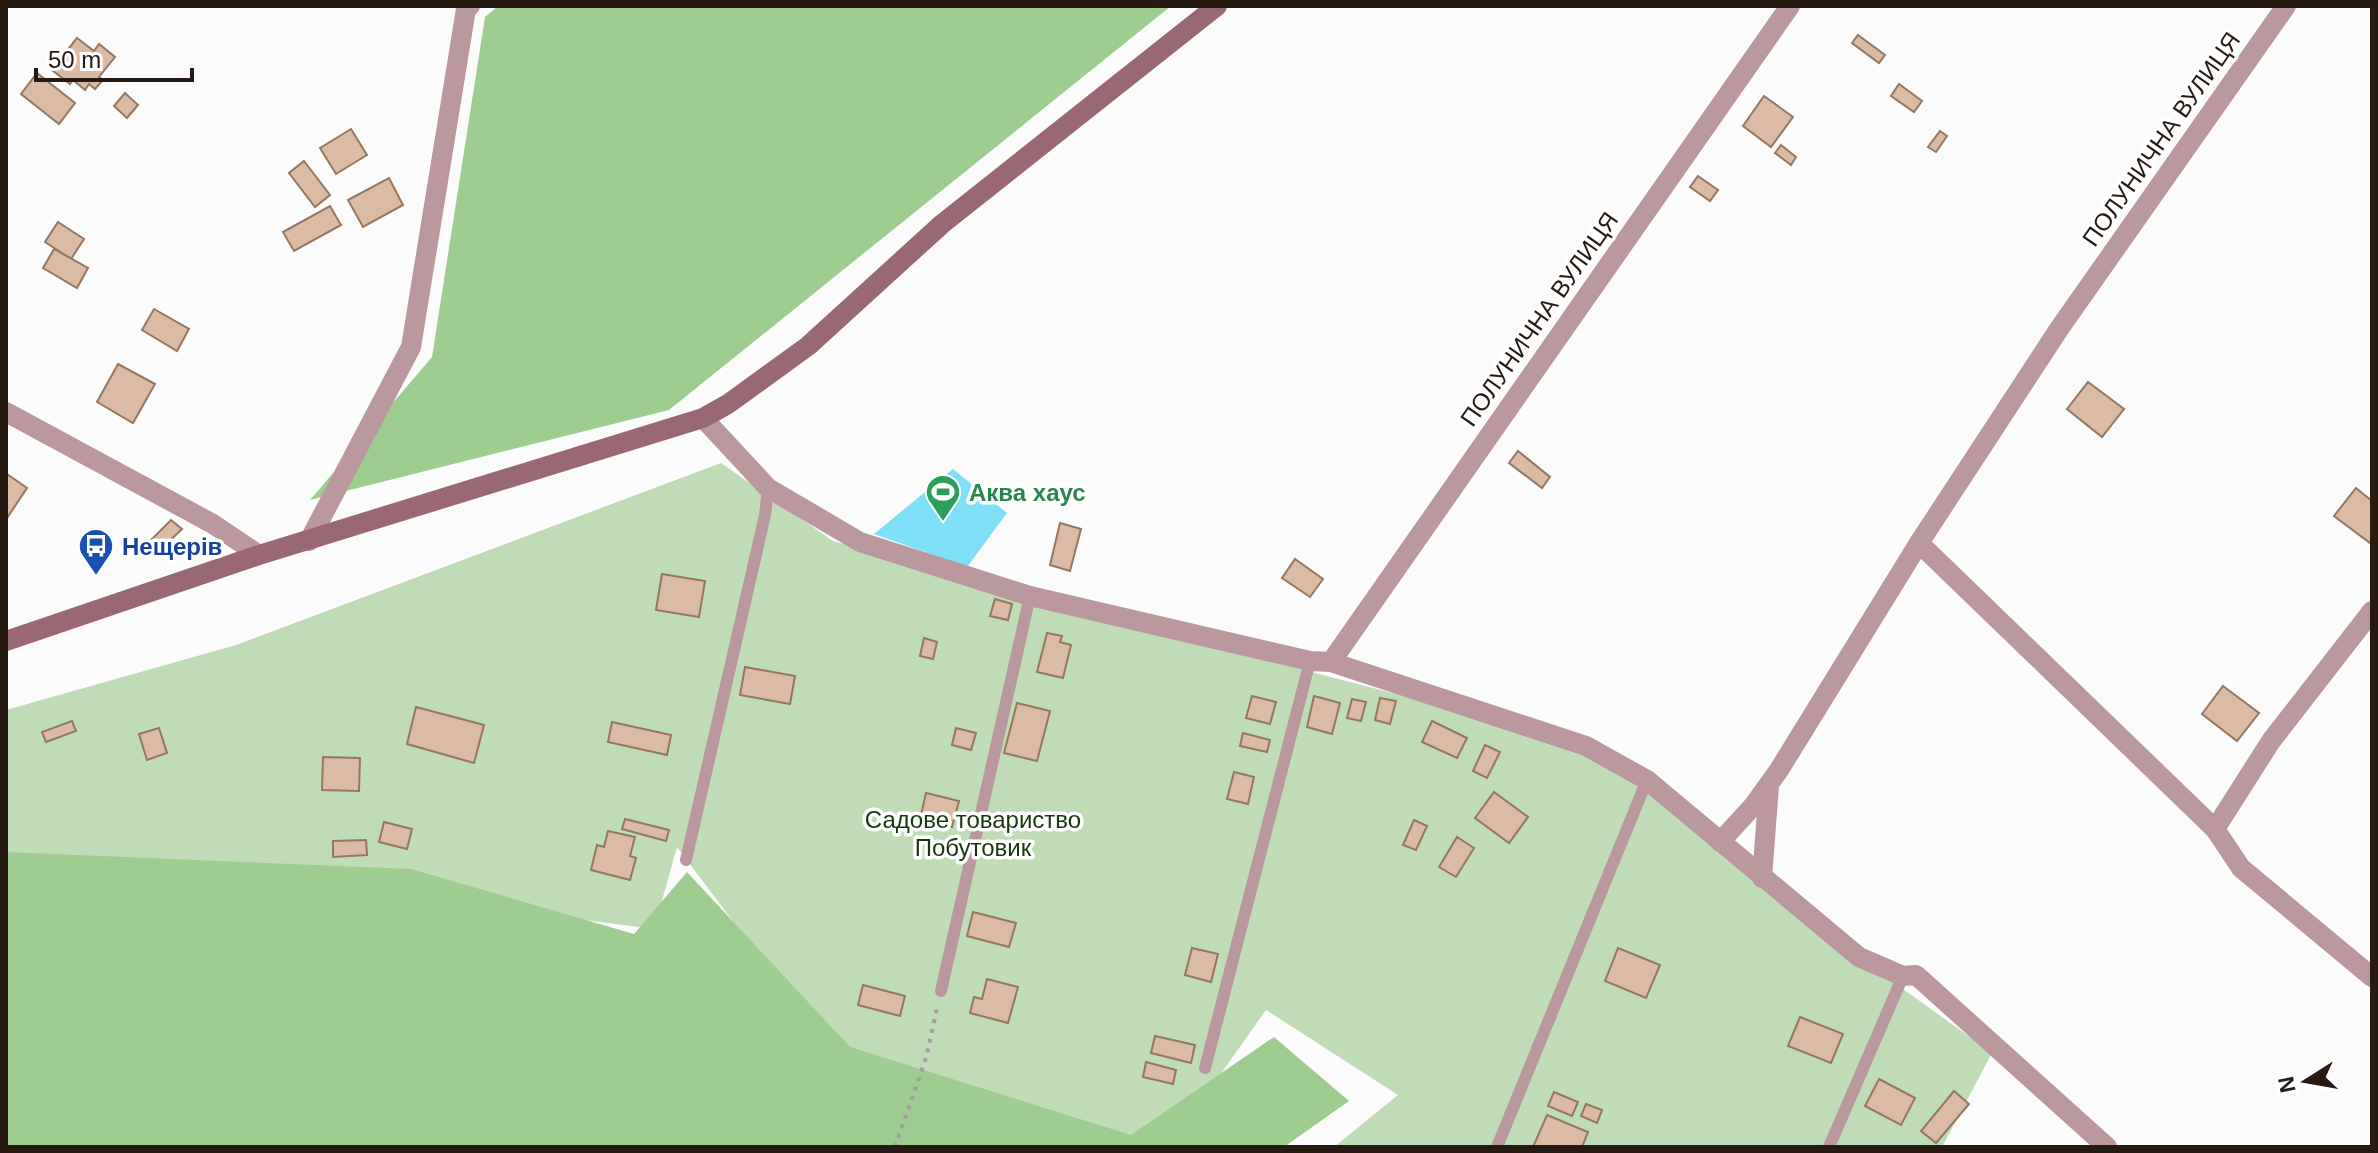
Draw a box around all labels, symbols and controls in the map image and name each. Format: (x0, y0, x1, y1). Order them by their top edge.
street label: ПОЛУНИЧНА ВУЛИЦЯ (2077, 27, 2245, 251)
scale bar (36, 32, 192, 82)
text: 50 m (48, 46, 101, 73)
street label: ПОЛУНИЧНА ВУЛИЦЯ (1455, 207, 1623, 431)
sports icon: Аква хаус (924, 473, 962, 523)
place label: Аква хаус (969, 479, 1086, 506)
bus stop icon: Нещерів (77, 527, 115, 577)
place label: Нещерів (122, 533, 222, 560)
park label: Садове товариство Побутовик (865, 806, 1081, 861)
north arrow (2266, 1041, 2346, 1121)
text: N (2273, 1075, 2301, 1095)

